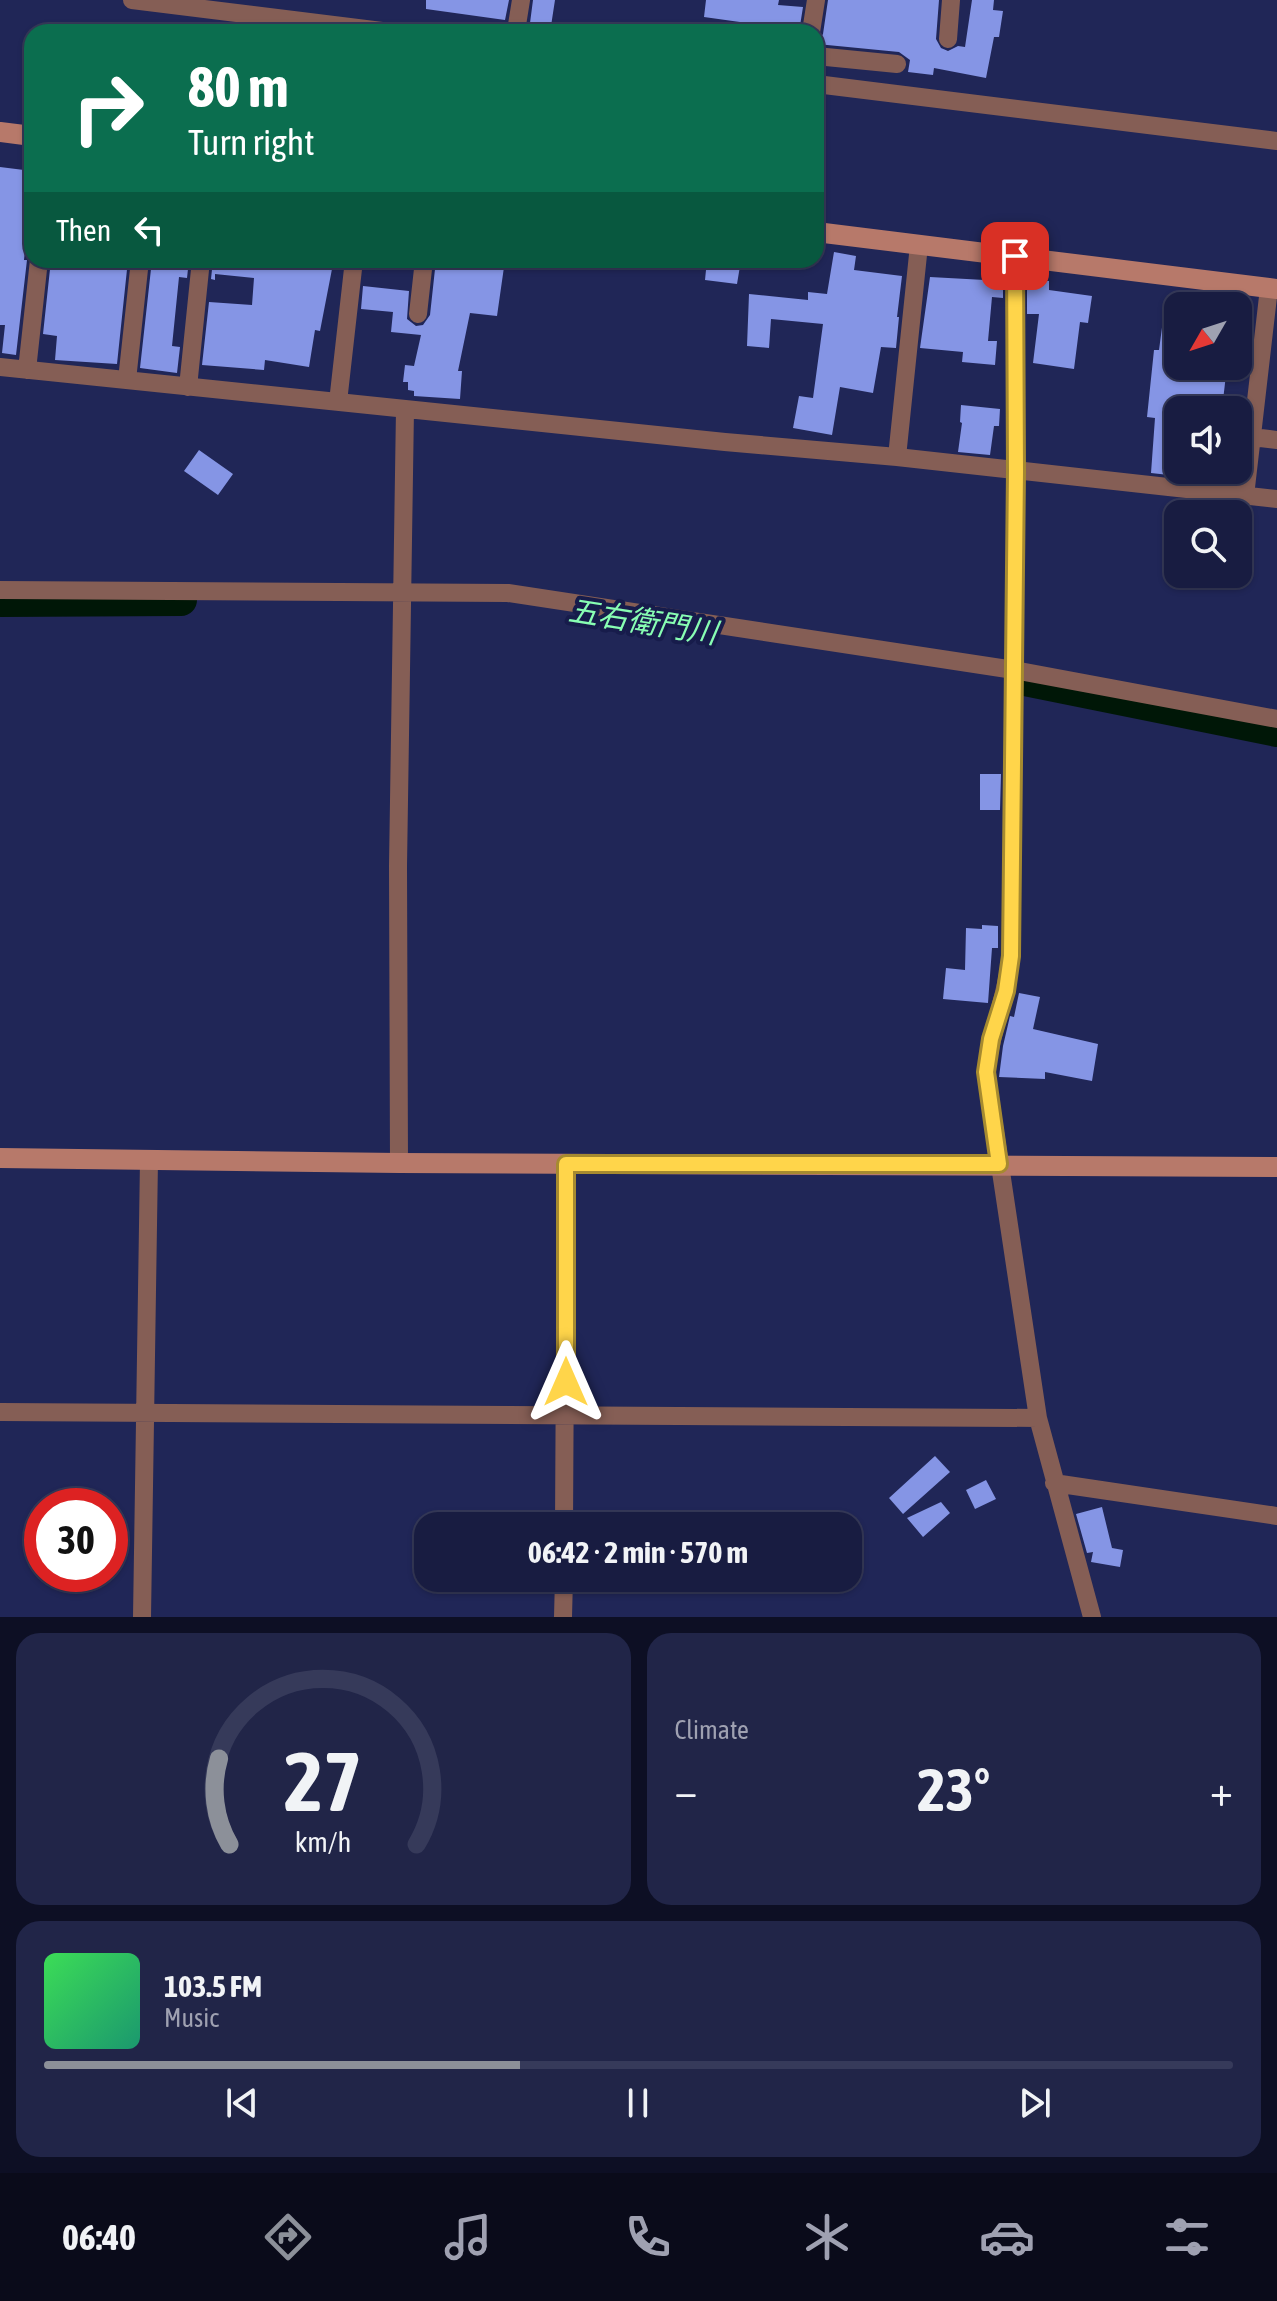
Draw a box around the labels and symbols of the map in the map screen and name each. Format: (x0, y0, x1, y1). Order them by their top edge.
pin (981, 222, 1049, 290)
north arrow (1164, 292, 1252, 380)
water label: 五右衛門川 (566, 592, 723, 650)
position arrow (524, 1340, 608, 1424)
speed limit sign: 30 (24, 1488, 128, 1592)

